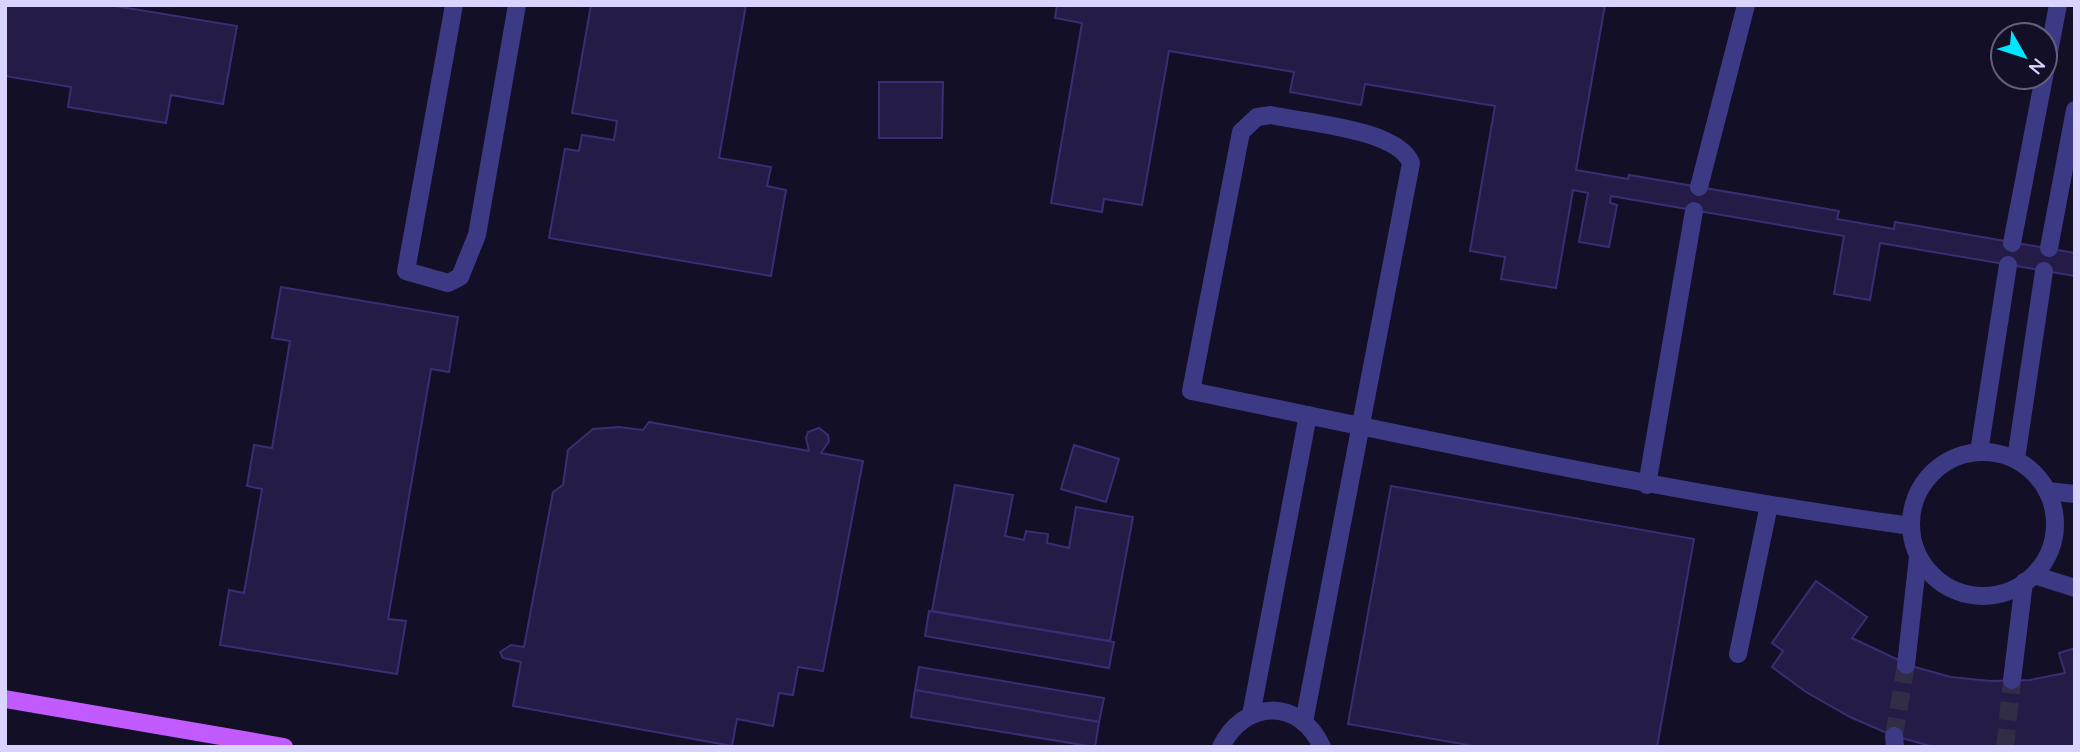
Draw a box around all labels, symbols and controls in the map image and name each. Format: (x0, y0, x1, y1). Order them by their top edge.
north arrow (1989, 21, 2059, 91)
text: N (2023, 54, 2051, 80)

